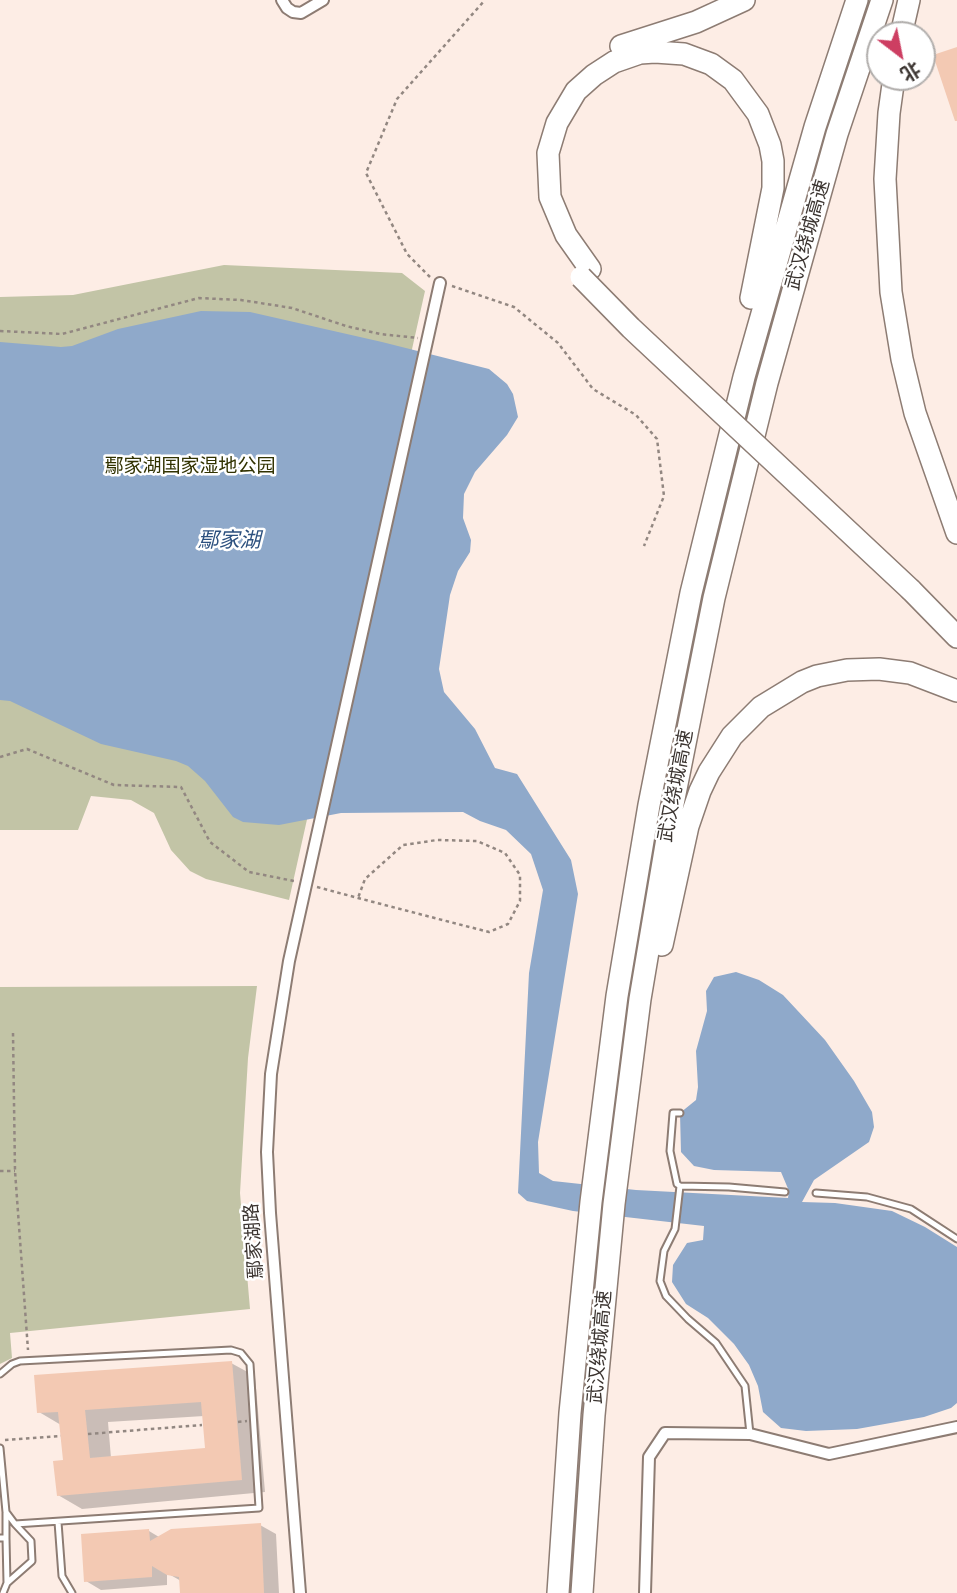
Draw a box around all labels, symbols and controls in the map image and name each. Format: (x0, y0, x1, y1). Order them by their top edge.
north arrow (866, 21, 936, 91)
text: 北 (897, 57, 925, 87)
street label: 武汉绕城高速 (781, 177, 835, 293)
park label: 鄢家湖国家湿地公园 (105, 455, 275, 477)
water label: 鄢家湖 (198, 528, 260, 554)
street label: 武汉绕城高速 (654, 728, 698, 844)
street label: 鄢家湖路 (240, 1202, 268, 1280)
street label: 武汉绕城高速 (584, 1289, 616, 1405)

